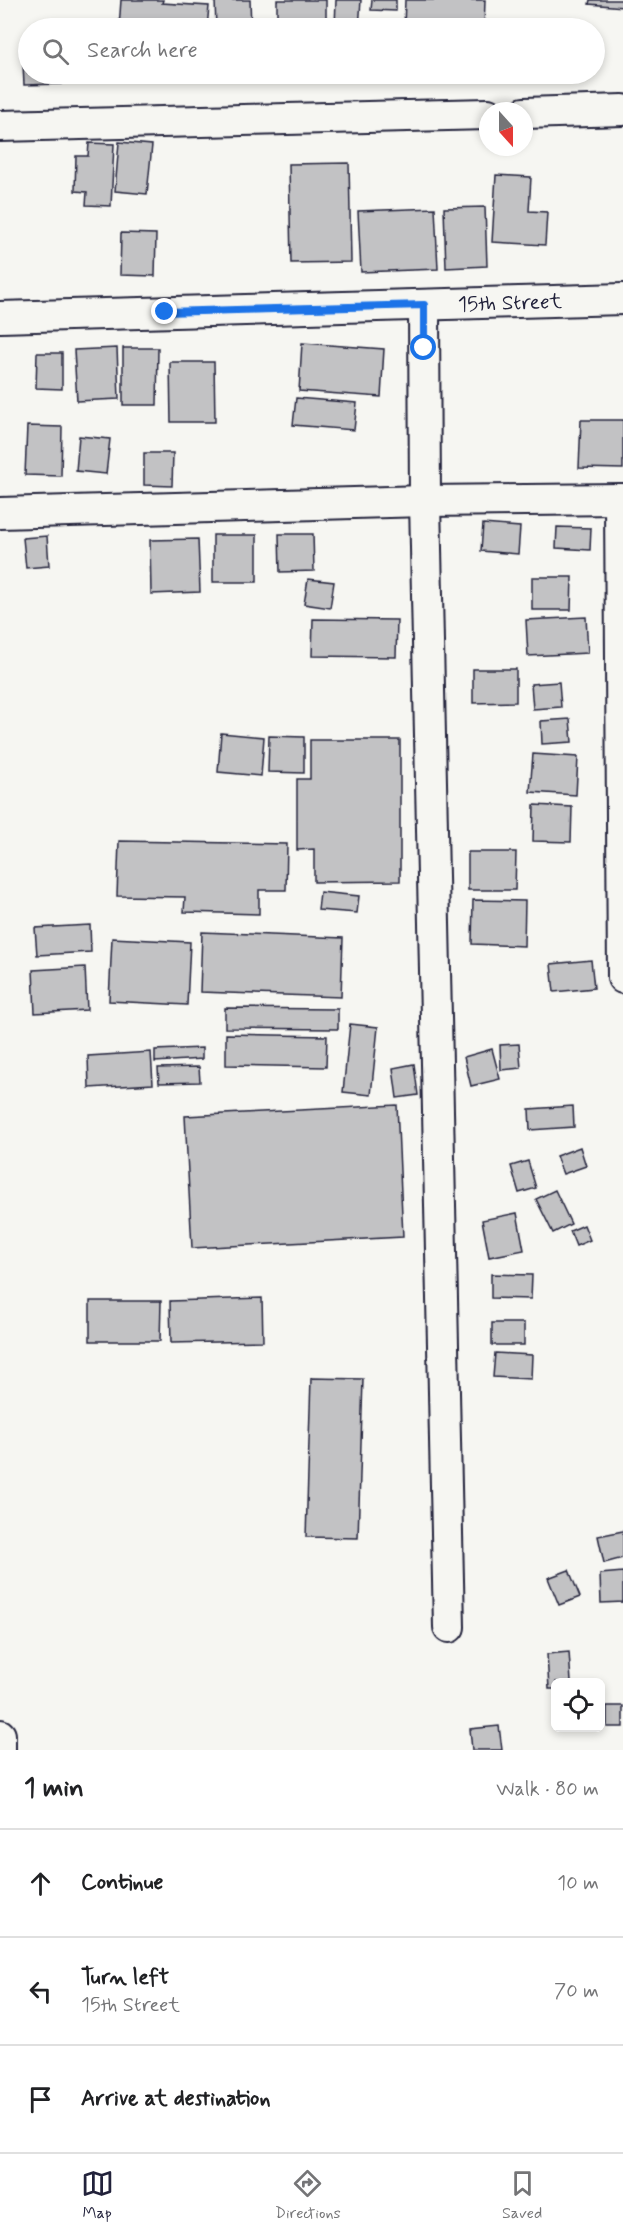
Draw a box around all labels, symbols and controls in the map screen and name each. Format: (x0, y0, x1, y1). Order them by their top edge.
search box (18, 18, 605, 84)
icon: search (39, 35, 72, 68)
text: Search here (87, 37, 198, 65)
north arrow (479, 102, 533, 156)
street label: 15th Street (457, 288, 563, 319)
route end (151, 298, 177, 324)
route start (410, 334, 436, 360)
map controls (551, 1678, 605, 1732)
button: locate (551, 1678, 605, 1732)
text: 1 min (24, 1772, 84, 1806)
text: Walk · 80 m (496, 1776, 599, 1803)
icon: ahead (24, 1867, 57, 1900)
text: Continue (81, 1869, 163, 1897)
text: 10 m (557, 1870, 599, 1897)
text: Turn left (81, 1964, 169, 1992)
icon: left (24, 1975, 57, 2008)
text: 70 m (554, 1978, 599, 2005)
text: 15th Street (81, 1992, 180, 2019)
icon: arrive (24, 2083, 57, 2116)
text: Arrive at destination (81, 2085, 271, 2113)
tab: Map (81, 2167, 114, 2224)
tab: Directions (275, 2167, 341, 2224)
tab: Saved (502, 2167, 542, 2224)

